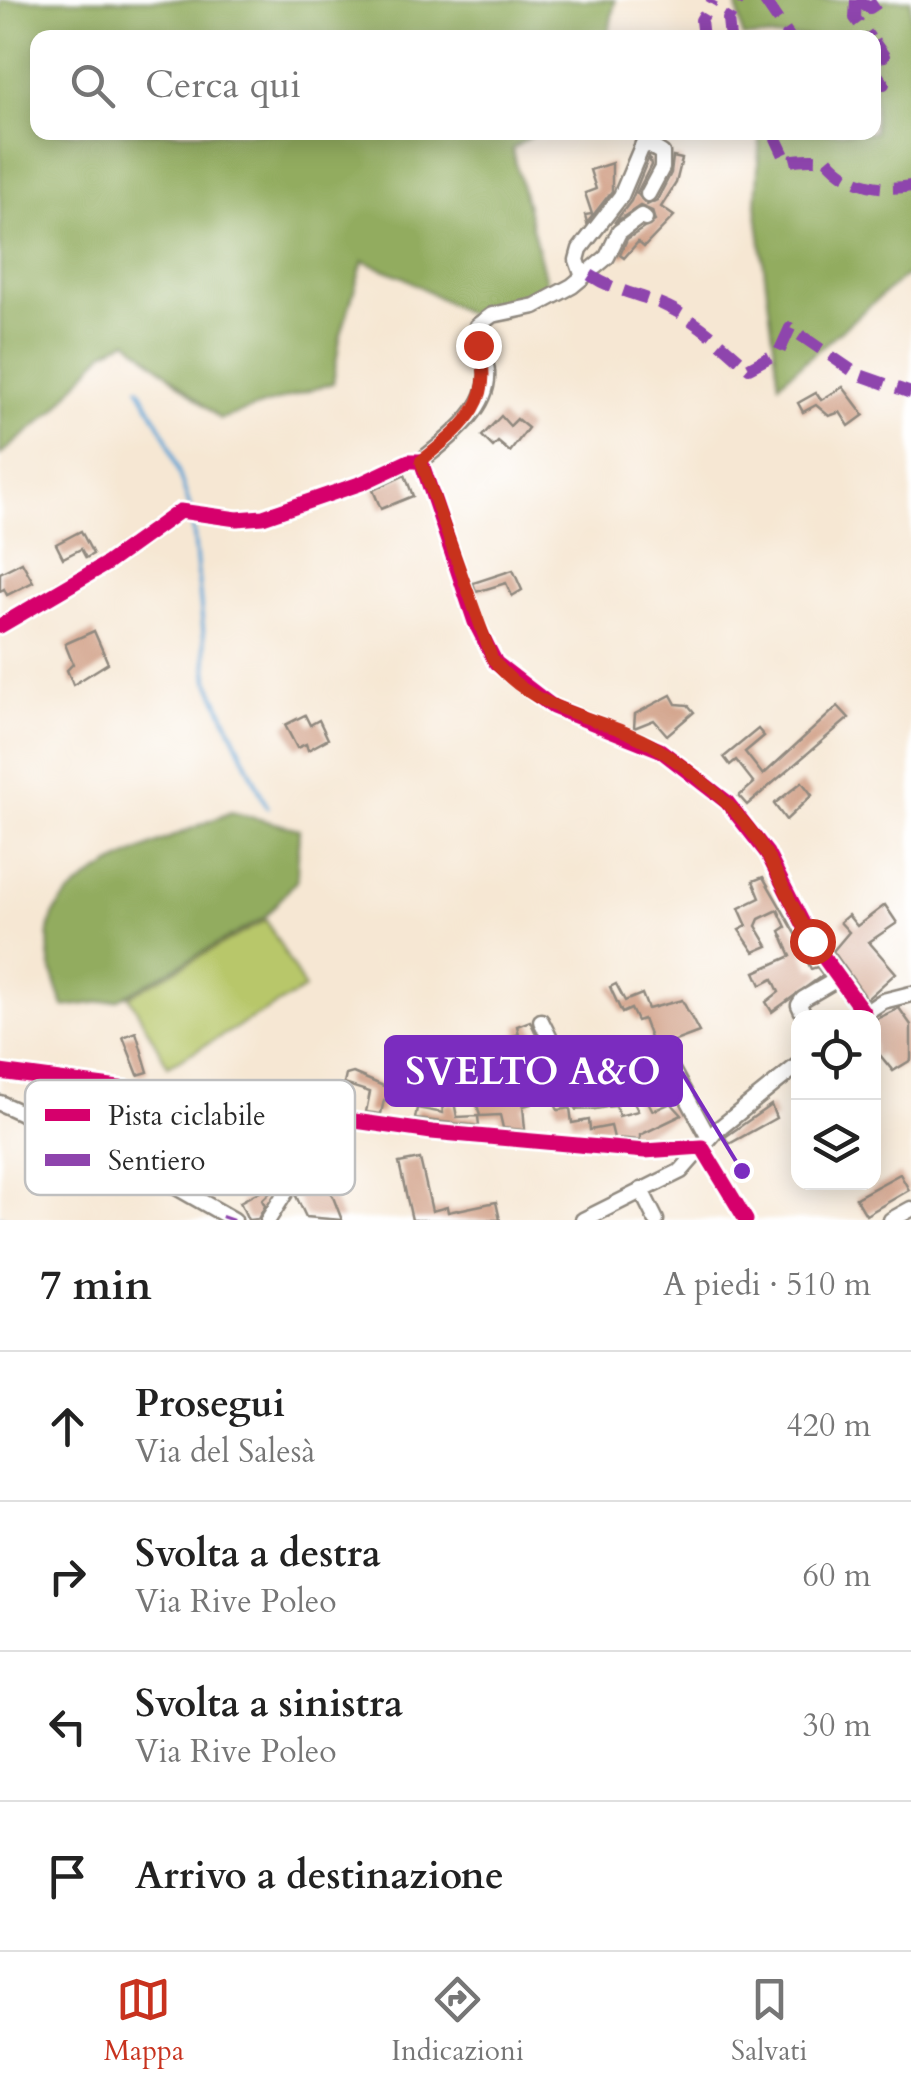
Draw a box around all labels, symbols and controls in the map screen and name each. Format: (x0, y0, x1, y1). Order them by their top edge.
search box (30, 30, 881, 140)
icon: search (65, 58, 120, 113)
text: Cerca qui (145, 59, 301, 111)
route end (456, 323, 502, 369)
route start (790, 919, 836, 965)
map controls (791, 1010, 881, 1190)
button: locate (791, 1010, 881, 1100)
callout: SVELTO A&O (386, 1037, 681, 1105)
text: SVELTO A&O (405, 1046, 661, 1098)
legend (25, 1080, 355, 1195)
text: Pista ciclabile (108, 1097, 266, 1135)
button: layers (791, 1100, 881, 1190)
text: Sentiero (108, 1142, 205, 1180)
text: 7 min (40, 1257, 152, 1314)
text: A piedi · 510 m (663, 1263, 871, 1307)
text: Prosegui (135, 1378, 285, 1430)
icon: ahead (40, 1399, 95, 1454)
text: 420 m (786, 1404, 871, 1448)
text: Via del Salesà (135, 1430, 315, 1474)
text: Svolta a destra (135, 1528, 381, 1580)
icon: right (40, 1549, 95, 1604)
text: 60 m (803, 1554, 871, 1598)
text: Via Rive Poleo (135, 1580, 337, 1624)
text: Svolta a sinistra (135, 1678, 403, 1730)
icon: left (40, 1699, 95, 1754)
text: 30 m (803, 1704, 871, 1748)
text: Via Rive Poleo (135, 1730, 337, 1774)
icon: arrive (40, 1849, 95, 1904)
text: Arrivo a destinazione (135, 1850, 504, 1902)
tab: Mappa (104, 1972, 184, 2070)
tab: Indicazioni (391, 1972, 524, 2070)
tab: Salvati (731, 1972, 807, 2070)

